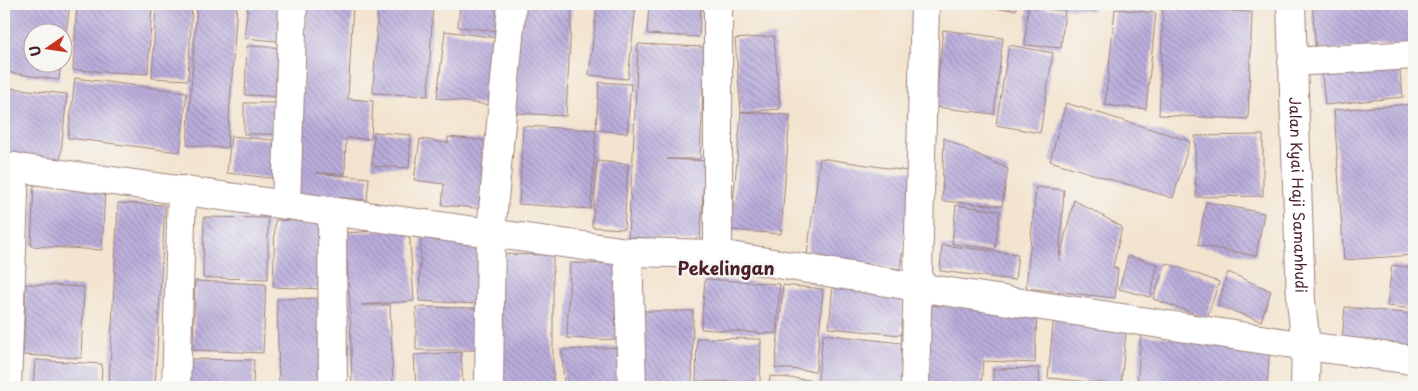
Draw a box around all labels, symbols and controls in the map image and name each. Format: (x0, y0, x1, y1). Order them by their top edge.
north arrow (22, 22, 72, 72)
text: U (23, 43, 46, 59)
street label: Jalan Kyai Haji Samanhudi (1284, 96, 1314, 293)
district label: Pekelingan (677, 254, 775, 281)

